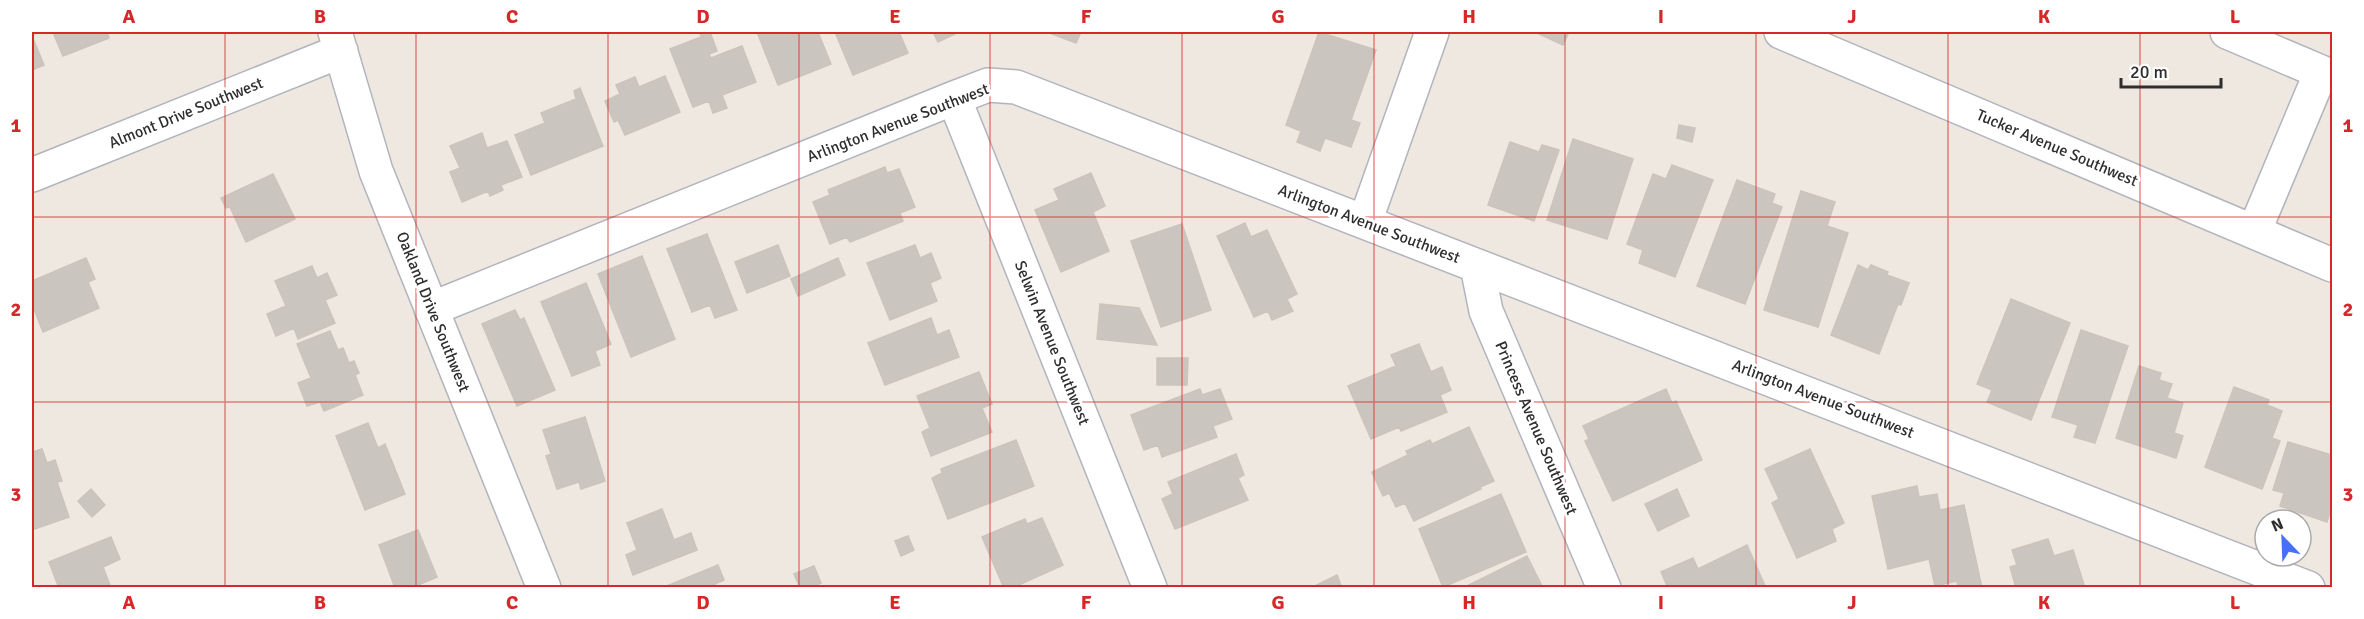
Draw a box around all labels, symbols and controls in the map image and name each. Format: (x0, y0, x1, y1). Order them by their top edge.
text: A (123, 4, 136, 29)
text: B (314, 4, 326, 29)
text: C (506, 4, 518, 29)
text: D (696, 4, 710, 29)
text: E (889, 4, 901, 29)
text: F (1081, 4, 1092, 29)
text: G (1271, 4, 1285, 29)
text: H (1462, 4, 1476, 29)
text: I (1658, 4, 1664, 29)
text: J (1847, 4, 1857, 29)
text: K (2038, 4, 2051, 29)
text: L (2230, 4, 2241, 29)
scale bar (2121, 51, 2222, 89)
text: 20 m (2130, 61, 2168, 83)
street label: Almont Drive Southwest (106, 73, 266, 153)
street label: Arlington Avenue Southwest (804, 79, 992, 167)
street label: Tucker Avenue Southwest (1973, 105, 2141, 191)
text: 1 (11, 113, 22, 138)
text: 1 (2343, 113, 2354, 138)
street label: Arlington Avenue Southwest (1275, 180, 1463, 268)
street label: Oakland Drive Southwest (392, 229, 474, 395)
street label: Selwin Avenue Southwest (1010, 258, 1094, 428)
text: 2 (11, 297, 21, 322)
text: 2 (2343, 297, 2353, 322)
street label: Princess Avenue Southwest (1490, 338, 1582, 518)
street label: Arlington Avenue Southwest (1729, 355, 1917, 443)
text: 3 (11, 482, 21, 507)
text: 3 (2343, 482, 2353, 507)
north arrow (2253, 508, 2313, 568)
text: N (2268, 514, 2287, 536)
text: A (123, 590, 136, 615)
text: B (314, 590, 326, 615)
text: C (506, 590, 518, 615)
text: D (696, 590, 710, 615)
text: E (889, 590, 901, 615)
text: F (1081, 590, 1092, 615)
text: G (1271, 590, 1285, 615)
text: H (1462, 590, 1476, 615)
text: I (1658, 590, 1664, 615)
text: J (1847, 590, 1857, 615)
text: K (2038, 590, 2051, 615)
text: L (2230, 590, 2241, 615)

